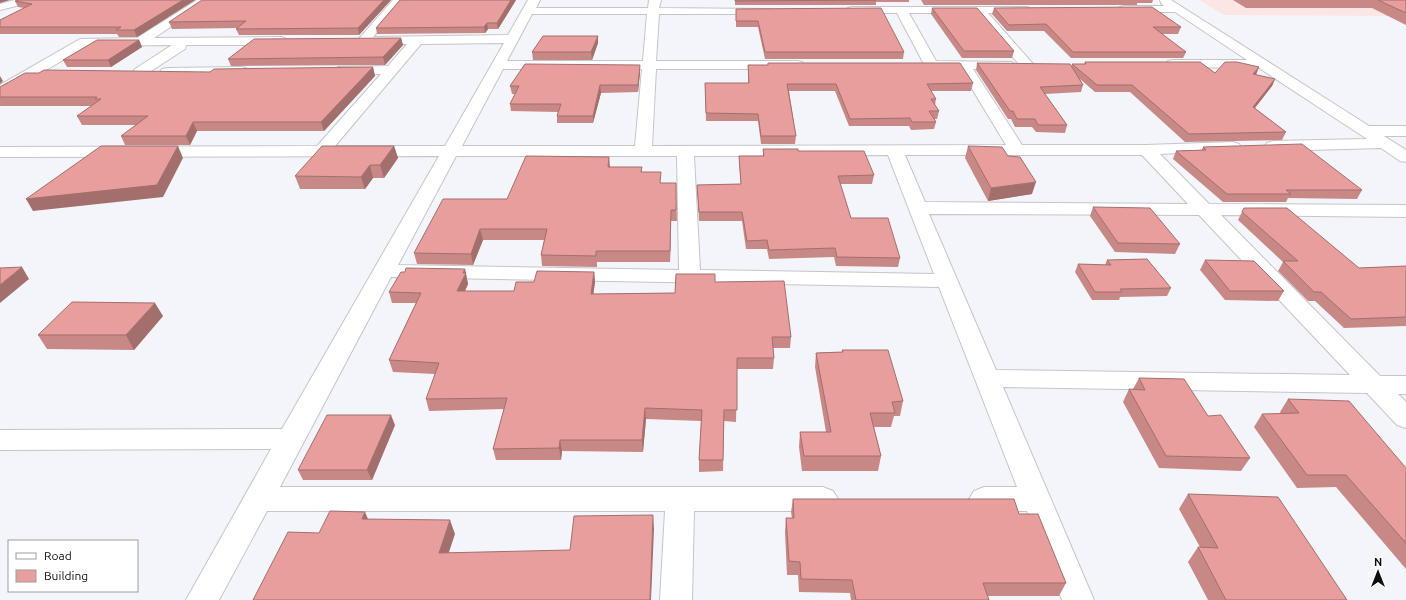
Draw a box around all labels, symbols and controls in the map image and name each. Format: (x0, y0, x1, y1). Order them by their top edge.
legend (8, 540, 138, 592)
text: Road (44, 549, 72, 562)
north arrow (1358, 552, 1398, 592)
text: N (1374, 556, 1382, 568)
text: Building (44, 569, 88, 582)

